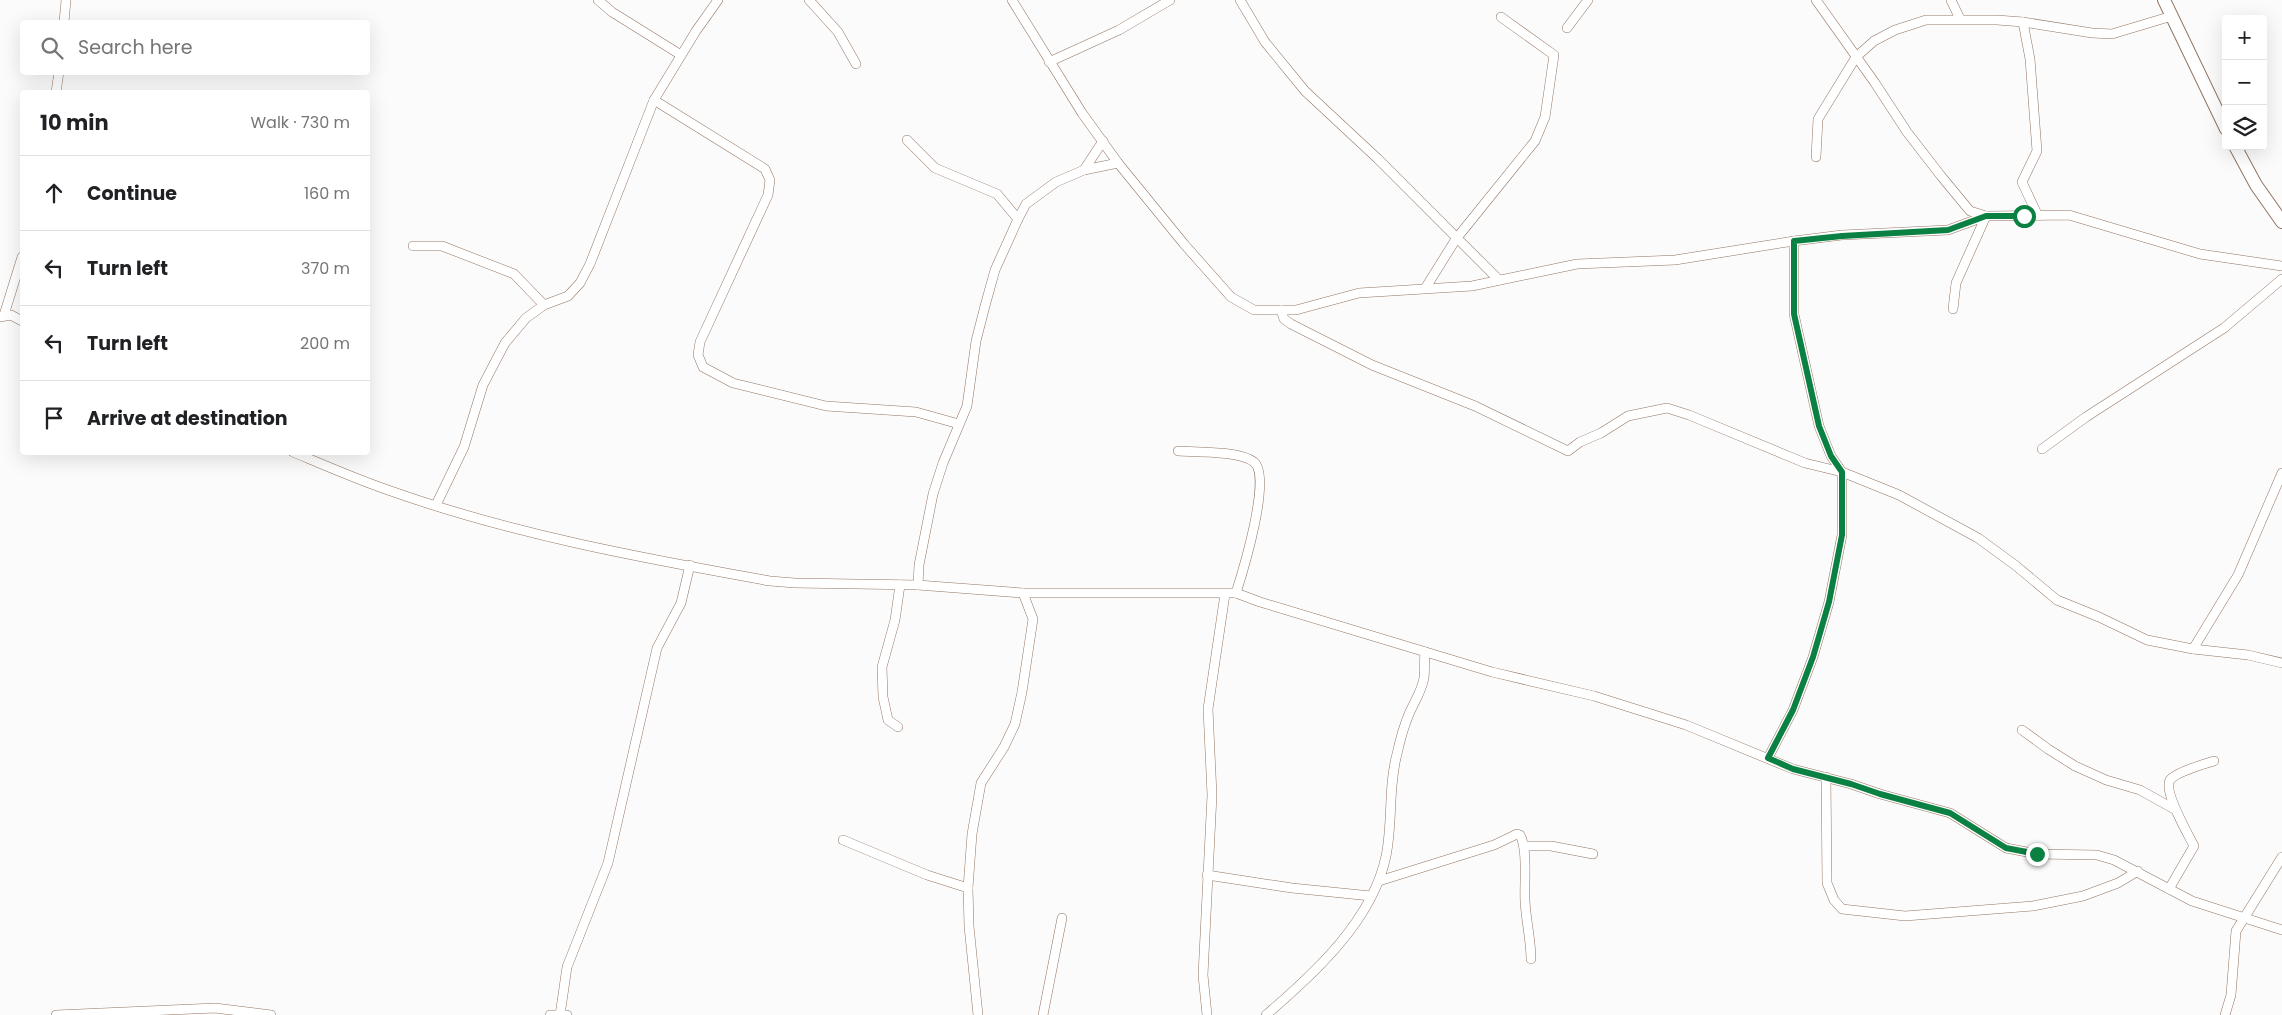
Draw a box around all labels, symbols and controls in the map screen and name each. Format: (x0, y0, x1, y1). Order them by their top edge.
map controls (2222, 15, 2267, 150)
button: + (2222, 15, 2267, 60)
search box (20, 20, 370, 75)
icon: search (38, 34, 66, 62)
text: Search here (78, 34, 192, 61)
button: − (2222, 60, 2267, 105)
button: layers (2222, 105, 2267, 150)
text: 10 min (40, 108, 109, 137)
text: Walk · 730 m (250, 111, 350, 134)
icon: ahead (40, 179, 68, 207)
text: Continue (87, 180, 177, 207)
text: 160 m (304, 182, 350, 205)
route start (2013, 205, 2036, 228)
icon: left (40, 254, 68, 282)
text: Turn left (87, 255, 168, 282)
text: 370 m (301, 257, 350, 280)
icon: left (40, 329, 68, 357)
text: Turn left (87, 330, 168, 357)
text: 200 m (300, 332, 350, 355)
icon: arrive (40, 404, 68, 432)
text: Arrive at destination (87, 405, 288, 432)
route end (2026, 843, 2049, 866)

